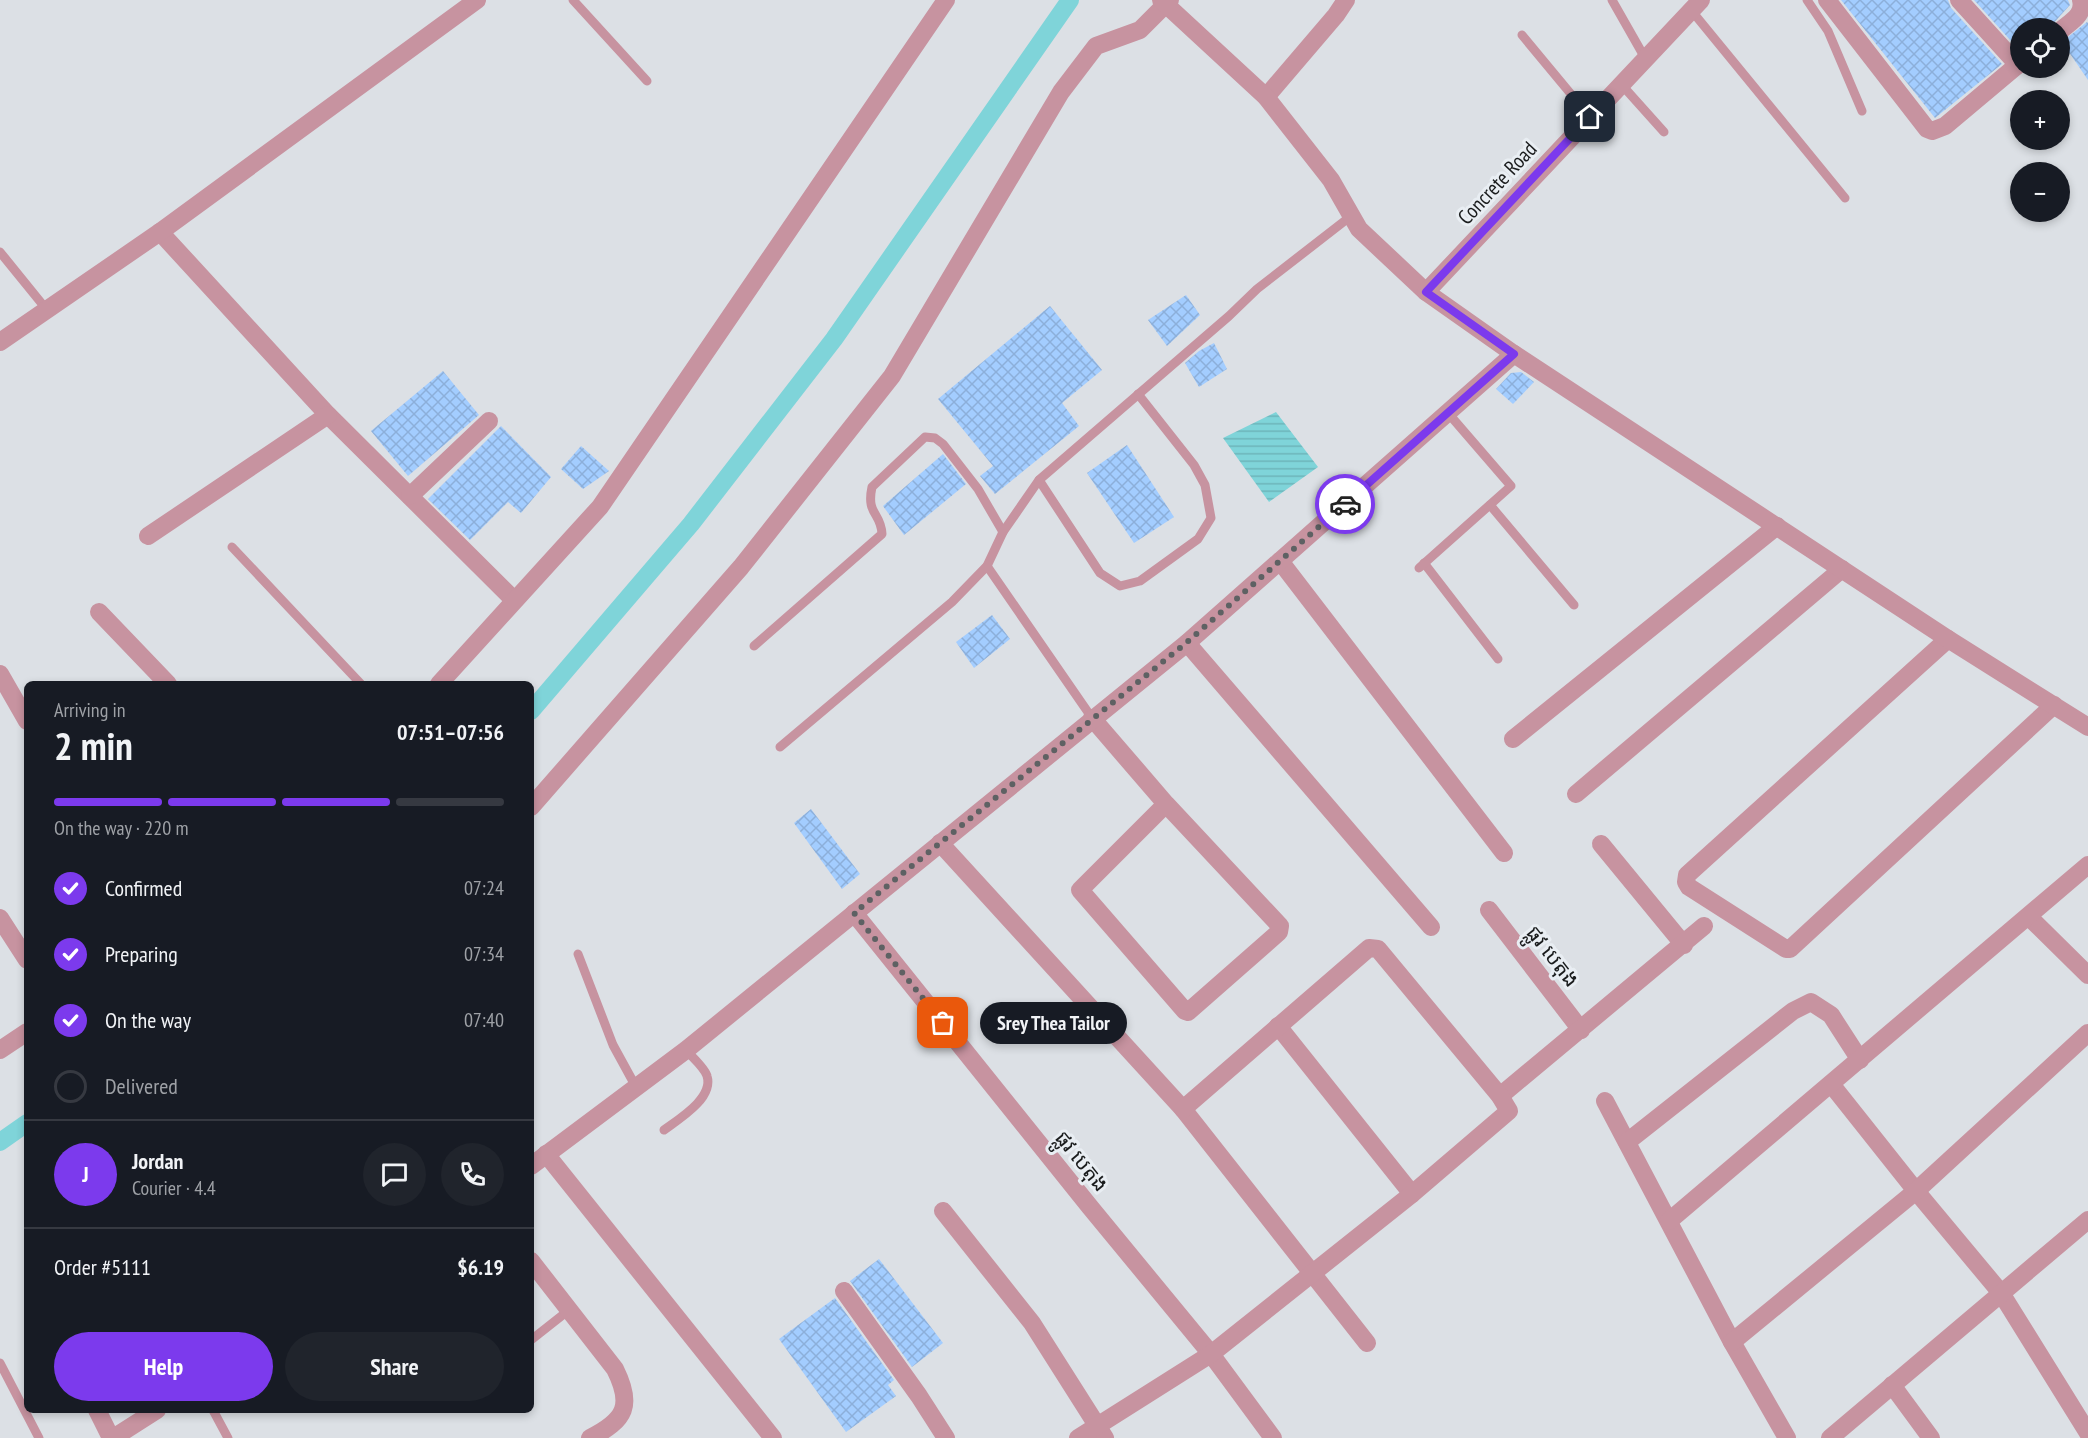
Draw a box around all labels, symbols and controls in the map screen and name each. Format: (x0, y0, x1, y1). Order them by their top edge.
map controls (2010, 18, 2070, 222)
button: locate (2010, 18, 2070, 78)
button: + (2010, 90, 2070, 150)
pin (1564, 91, 1615, 142)
icon: home (1573, 100, 1606, 133)
street label: Concrete Road (1452, 136, 1542, 230)
button: − (2010, 162, 2070, 222)
courier (1315, 474, 1375, 534)
icon: car (1329, 488, 1362, 521)
text: Arriving in (54, 697, 126, 723)
text: 07:51–07:56 (397, 718, 504, 746)
text: 2 min (54, 720, 133, 771)
text: On the way · 220 m (54, 815, 189, 841)
icon: check (54, 872, 87, 905)
text: Confirmed (105, 874, 182, 902)
text: 07:24 (464, 875, 504, 901)
street label: ផ្លូវ បេតុង (1516, 920, 1585, 996)
icon: check (54, 938, 87, 971)
text: Preparing (105, 940, 178, 968)
text: 07:34 (464, 941, 504, 967)
pin (917, 997, 968, 1048)
callout: Srey Thea Tailor (979, 1002, 1126, 1044)
icon: check (54, 1004, 87, 1037)
text: On the way (105, 1006, 191, 1034)
icon: bag (926, 1006, 959, 1039)
text: 07:40 (464, 1007, 504, 1033)
text: Srey Thea Tailor (997, 1010, 1110, 1036)
text: Delivered (105, 1072, 178, 1100)
street label: ផ្លូវ បេតុង (1044, 1125, 1115, 1201)
button: chat (363, 1143, 426, 1206)
button: phone (441, 1143, 504, 1206)
text: Jordan (132, 1147, 183, 1175)
text: J (82, 1160, 89, 1188)
text: Courier · 4.4 (132, 1175, 216, 1201)
text: Order #5111 (54, 1253, 151, 1281)
text: $6.19 (457, 1253, 504, 1281)
button: Help (54, 1332, 273, 1401)
button: Share (285, 1332, 504, 1401)

